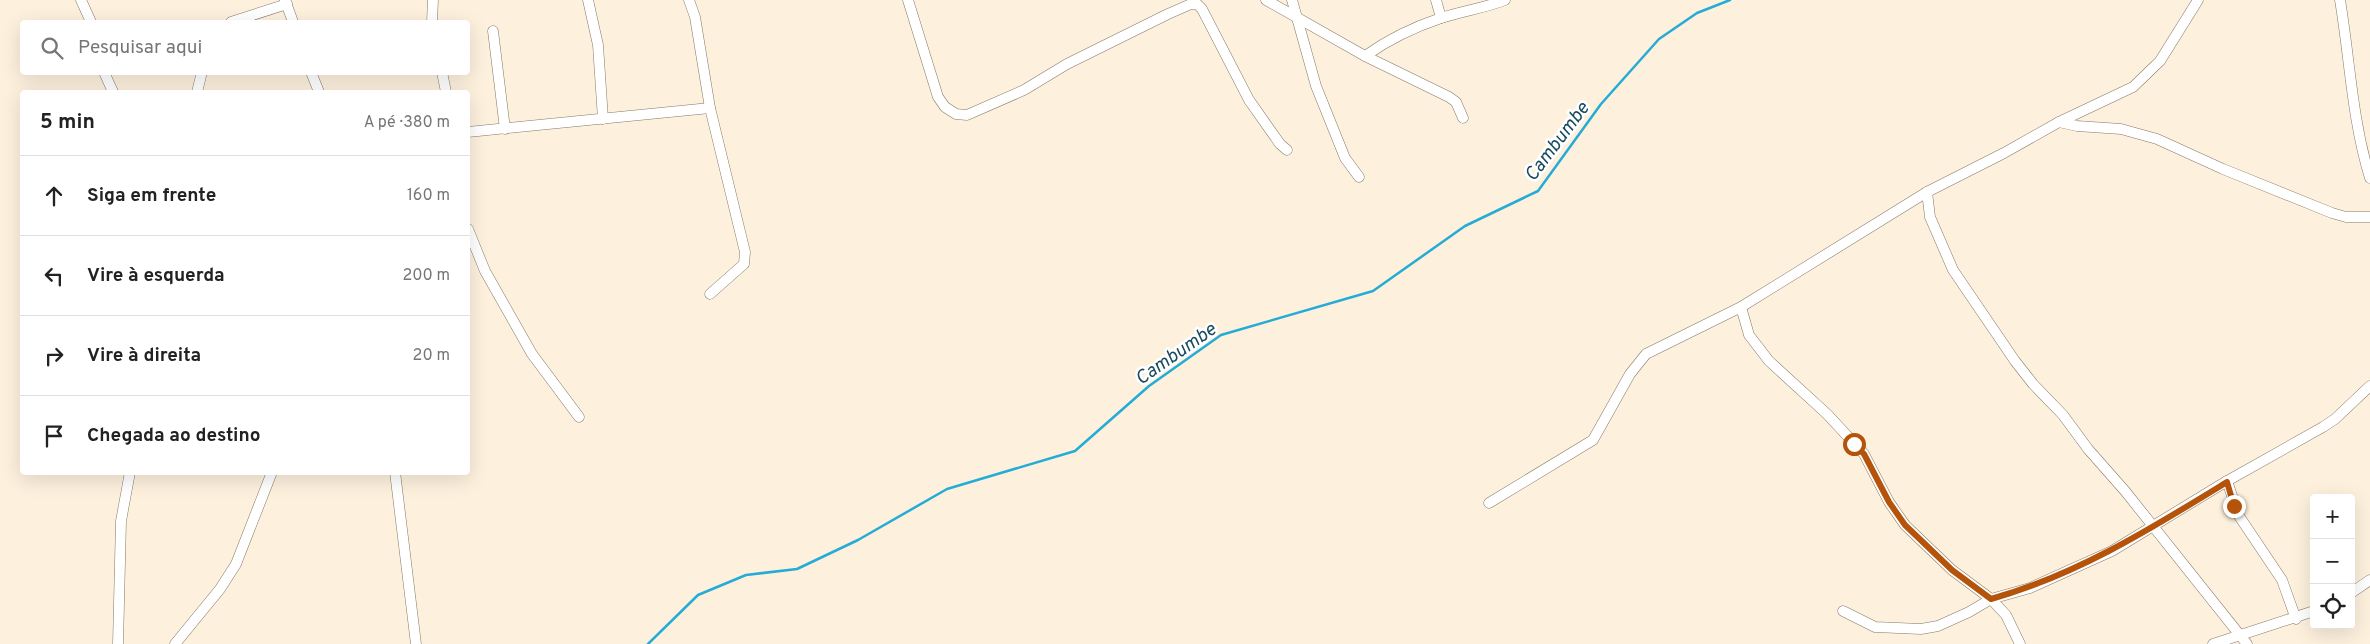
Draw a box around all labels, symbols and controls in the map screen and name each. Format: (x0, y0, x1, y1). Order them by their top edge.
search box (20, 20, 470, 75)
icon: search (38, 34, 66, 62)
text: Pesquisar aqui (78, 36, 202, 60)
water label: Cambumbe (1520, 97, 1595, 187)
text: 5 min (40, 109, 95, 136)
text: A pé · 380 m (364, 113, 450, 133)
icon: ahead (40, 182, 68, 210)
text: Siga em frente (87, 184, 216, 208)
text: 160 m (407, 186, 450, 206)
icon: left (40, 262, 68, 290)
text: Vire à esquerda (87, 264, 225, 288)
text: 200 m (402, 266, 450, 286)
water label: Cambumbe (1131, 318, 1222, 391)
icon: right (40, 342, 68, 370)
text: Vire à direita (87, 344, 201, 368)
text: 20 m (413, 346, 450, 366)
icon: arrive (40, 422, 68, 450)
text: Chegada ao destino (87, 424, 261, 448)
route start (1843, 433, 1866, 456)
map controls (2310, 494, 2355, 629)
button: + (2310, 494, 2355, 539)
route end (2223, 495, 2246, 518)
button: − (2310, 539, 2355, 584)
button: locate (2310, 584, 2355, 629)

